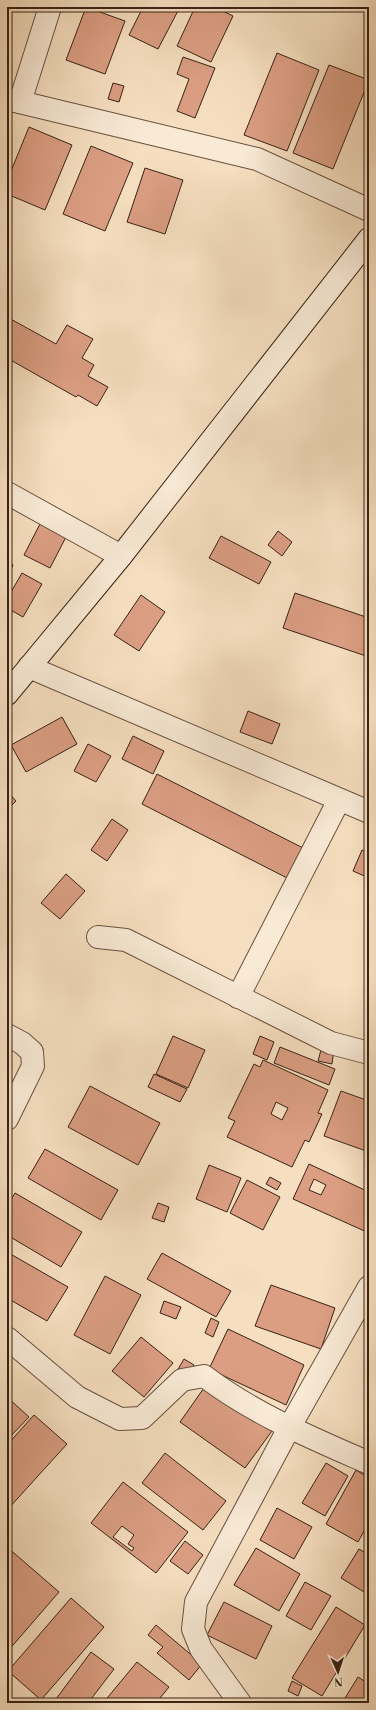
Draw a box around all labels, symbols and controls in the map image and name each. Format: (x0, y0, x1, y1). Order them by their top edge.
north arrow (318, 1652, 358, 1692)
text: N (333, 1674, 343, 1688)

